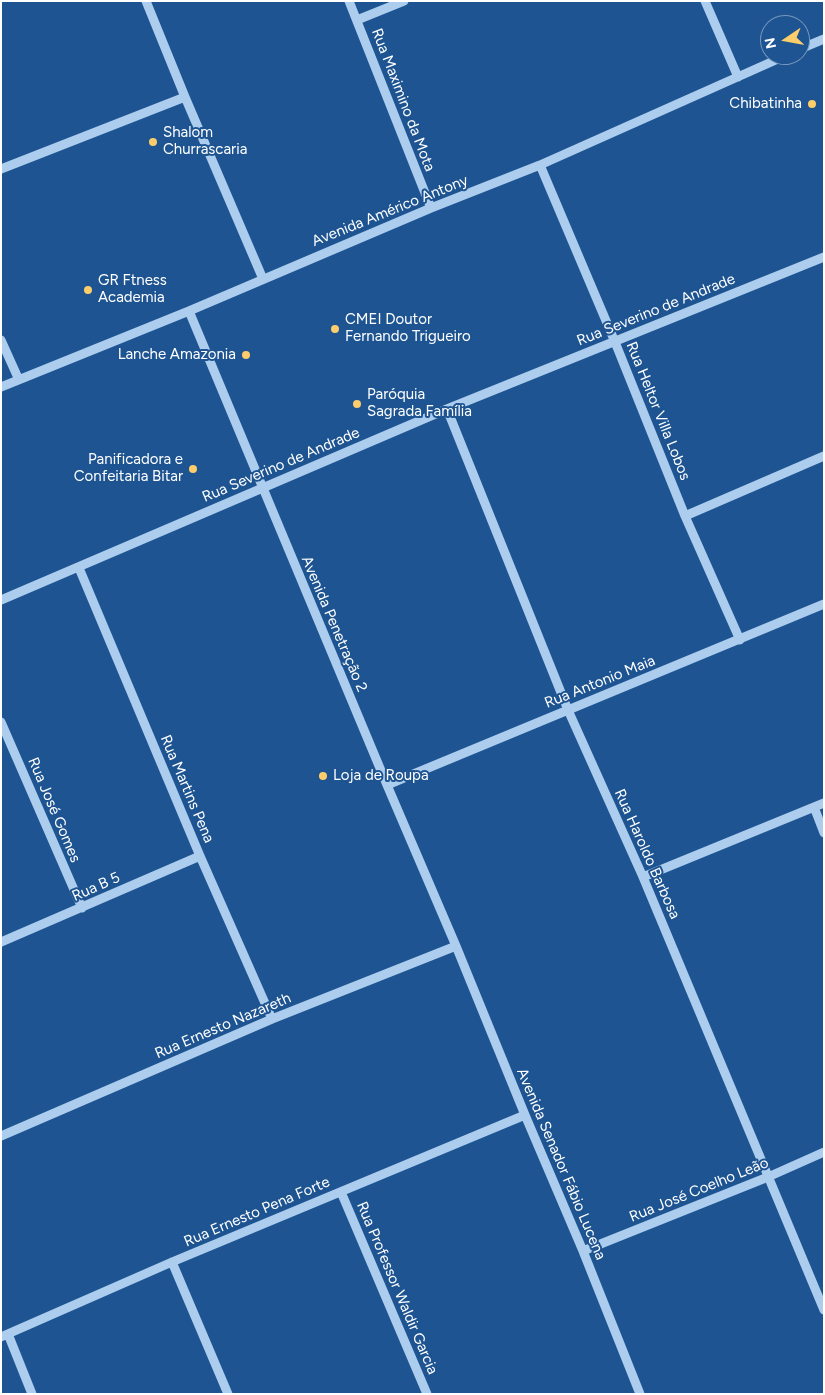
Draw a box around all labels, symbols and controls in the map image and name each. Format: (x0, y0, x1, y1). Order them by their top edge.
north arrow (760, 15, 810, 65)
street label: Rua Maximino da Mota (367, 26, 439, 174)
text: N (761, 36, 780, 50)
place label: Chibatinha (729, 95, 802, 113)
marker: Chibatinha (806, 98, 818, 110)
place label: Shalom Churrascaria (163, 124, 247, 159)
marker: Shalom Churrascaria (147, 136, 159, 148)
street label: Avenida Américo Antony (309, 171, 471, 251)
street label: Rua Severino de Andrade (574, 270, 738, 350)
place label: GR Ftness Academia (98, 272, 167, 307)
marker: GR Ftness Academia (82, 284, 94, 296)
place label: CMEI Doutor Fernando Trigueiro (345, 311, 471, 346)
marker: CMEI Doutor Fernando Trigueiro (329, 323, 341, 335)
street label: Rua Heltor Villa Lobos (622, 339, 694, 483)
place label: Lanche Amazonia (118, 346, 236, 364)
marker: Lanche Amazonia (240, 349, 252, 361)
place label: Paróquia Sagrada Família (367, 386, 472, 421)
marker: Paróquia Sagrada Família (351, 398, 363, 410)
street label: Rua Severino de Andrade (200, 424, 362, 506)
place label: Panificadora e Confeitaria Bitar (74, 451, 183, 486)
marker: Panificadora e Confeitaria Bitar (187, 463, 199, 475)
street label: Avenida Penetração 2 (297, 553, 371, 695)
street label: Rua Antonio Maia (542, 652, 658, 712)
street label: Rua Martins Pena (156, 732, 218, 846)
street label: Rua José Gomes (24, 755, 84, 865)
place label: Loja de Roupa (333, 767, 429, 785)
marker: Loja de Roupa (317, 770, 329, 782)
street label: Rua Haroldo Barbosa (610, 786, 684, 922)
street label: Rua B 5 (69, 868, 123, 906)
street label: Rua Ernesto Nazareth (152, 989, 294, 1063)
street label: Avenida Senador Fábio Lucena (512, 1066, 610, 1262)
street label: Rua José Coelho Leão (627, 1154, 771, 1226)
street label: Rua Ernesto Pena Forte (181, 1173, 333, 1251)
street label: Rua Professor Waldir Garcia (352, 1199, 442, 1377)

